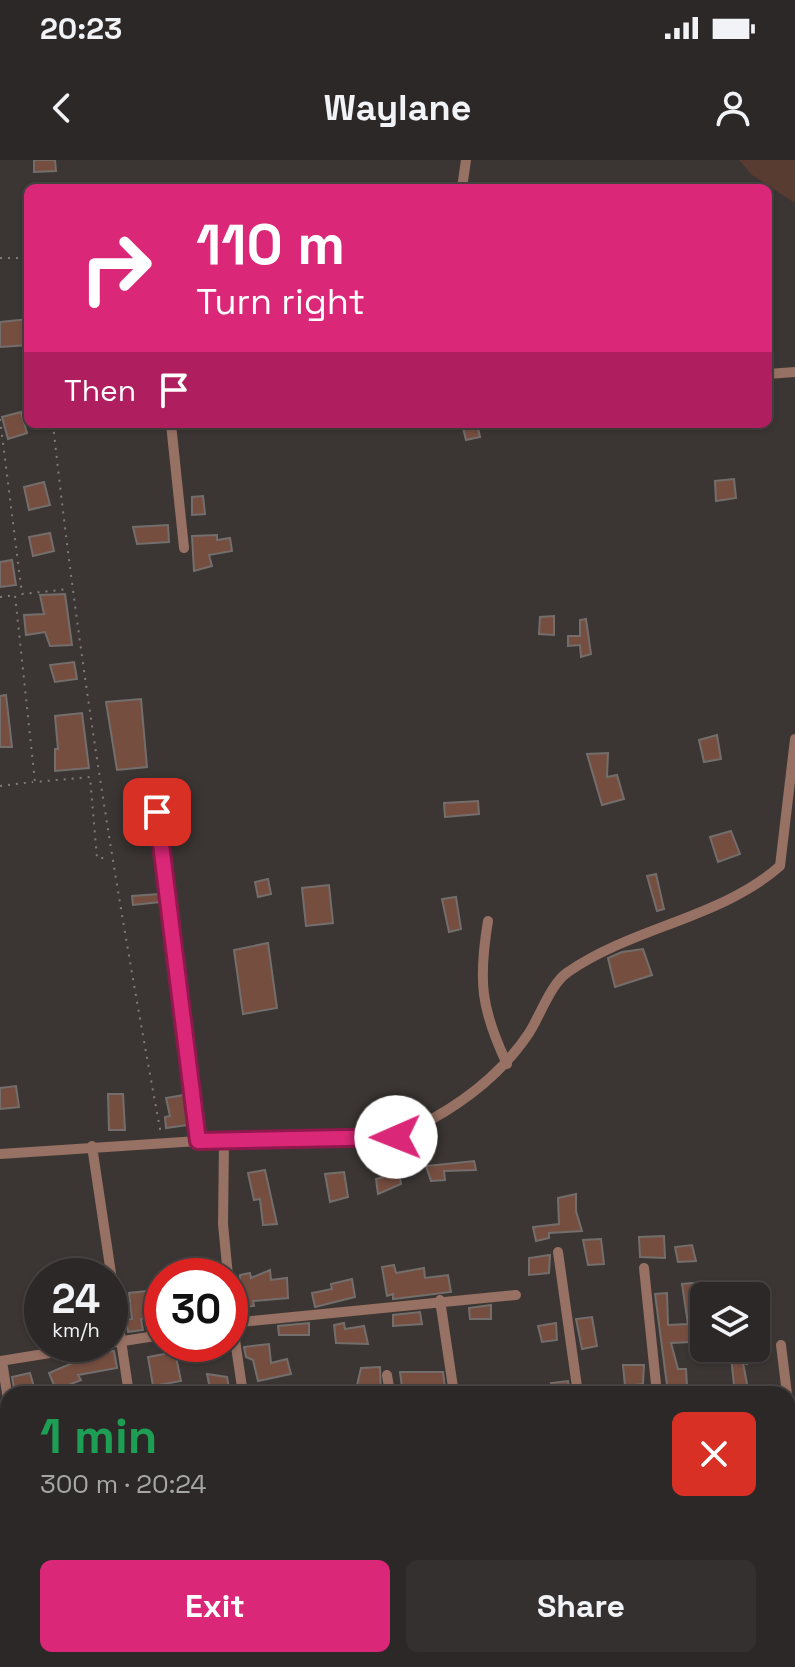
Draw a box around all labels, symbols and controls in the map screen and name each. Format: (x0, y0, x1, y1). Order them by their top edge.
text: 20:23 (40, 9, 122, 48)
text: Waylane (324, 85, 471, 131)
icon: back (40, 86, 84, 130)
icon: person (711, 86, 755, 130)
text: 110 m (196, 209, 345, 280)
icon: right (64, 216, 168, 320)
text: Turn right (196, 279, 365, 325)
icon: arrive (152, 368, 196, 412)
text: Then (64, 371, 136, 410)
pin (123, 778, 191, 846)
icon: arrive (135, 790, 179, 834)
position arrow (354, 1095, 438, 1179)
speed limit sign: 30 (144, 1258, 248, 1362)
text: 24 (52, 1274, 100, 1325)
map controls (690, 1282, 770, 1362)
button: layers (690, 1282, 770, 1362)
text: km/h (52, 1317, 100, 1343)
text: 1 min (40, 1406, 157, 1467)
button: close (672, 1412, 756, 1496)
text: 300 m · 20:24 (40, 1467, 206, 1501)
button: Exit (40, 1560, 390, 1652)
button: Share (406, 1560, 756, 1652)

